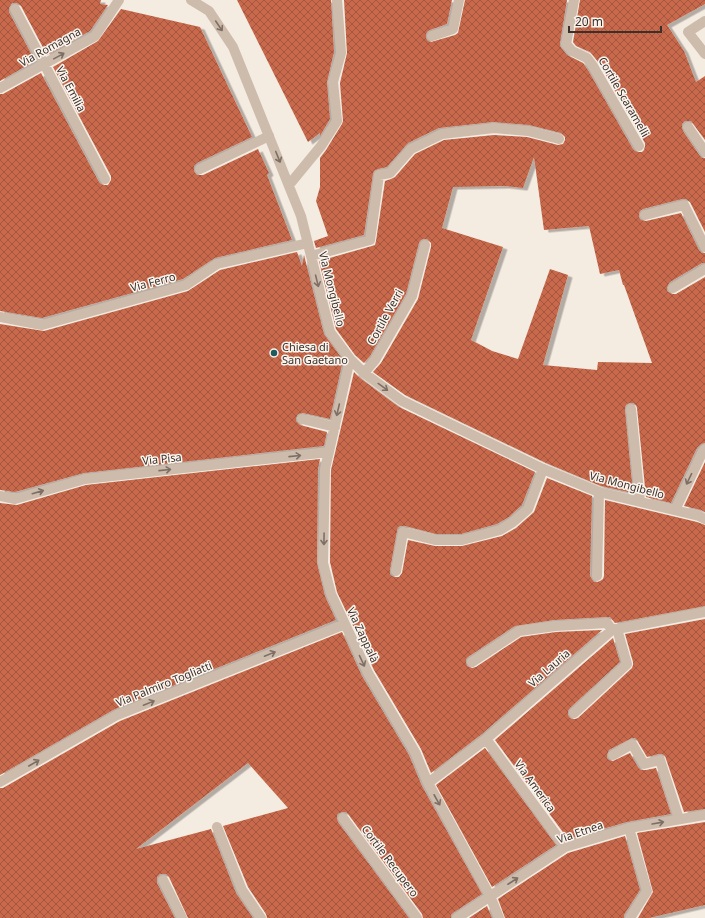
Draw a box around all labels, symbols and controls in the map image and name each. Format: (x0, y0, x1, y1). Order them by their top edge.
scale bar (569, 8, 661, 34)
text: 20 m (575, 13, 603, 30)
one-way arrow (215, 20, 223, 31)
street label: Via Romagna (16, 23, 83, 70)
one-way arrow (53, 51, 65, 59)
street label: Cortile Scaramelli (595, 54, 653, 139)
street label: Via Emilia (53, 63, 90, 114)
one-way arrow (274, 151, 282, 163)
street label: Via Mongibello (316, 250, 349, 328)
street label: Via Ferro (129, 268, 177, 295)
one-way arrow (314, 274, 322, 287)
street label: Cortile Verri (363, 286, 406, 347)
place label: Chiesa di San Gaetano (282, 339, 348, 367)
marker: Chiesa di San Gaetano (269, 348, 279, 358)
one-way arrow (377, 383, 388, 391)
one-way arrow (334, 404, 342, 417)
street label: Via Pisa (142, 449, 182, 468)
one-way arrow (288, 452, 301, 460)
one-way arrow (159, 466, 172, 474)
street label: Via Mongibello (588, 467, 666, 502)
one-way arrow (685, 473, 693, 485)
one-way arrow (31, 488, 44, 496)
one-way arrow (320, 532, 327, 545)
street label: Via Zappalà (344, 605, 383, 665)
street label: Via Lauria (525, 645, 573, 690)
one-way arrow (263, 650, 275, 658)
one-way arrow (359, 655, 366, 667)
street label: Via Palmiro Togliatti (113, 657, 214, 710)
one-way arrow (142, 698, 154, 706)
street label: Via America (511, 757, 559, 815)
one-way arrow (28, 758, 40, 766)
one-way arrow (434, 793, 442, 805)
street label: Via Etnea (555, 817, 605, 846)
one-way arrow (651, 819, 664, 827)
street label: Cortile Recupero (359, 822, 422, 900)
one-way arrow (507, 877, 518, 885)

